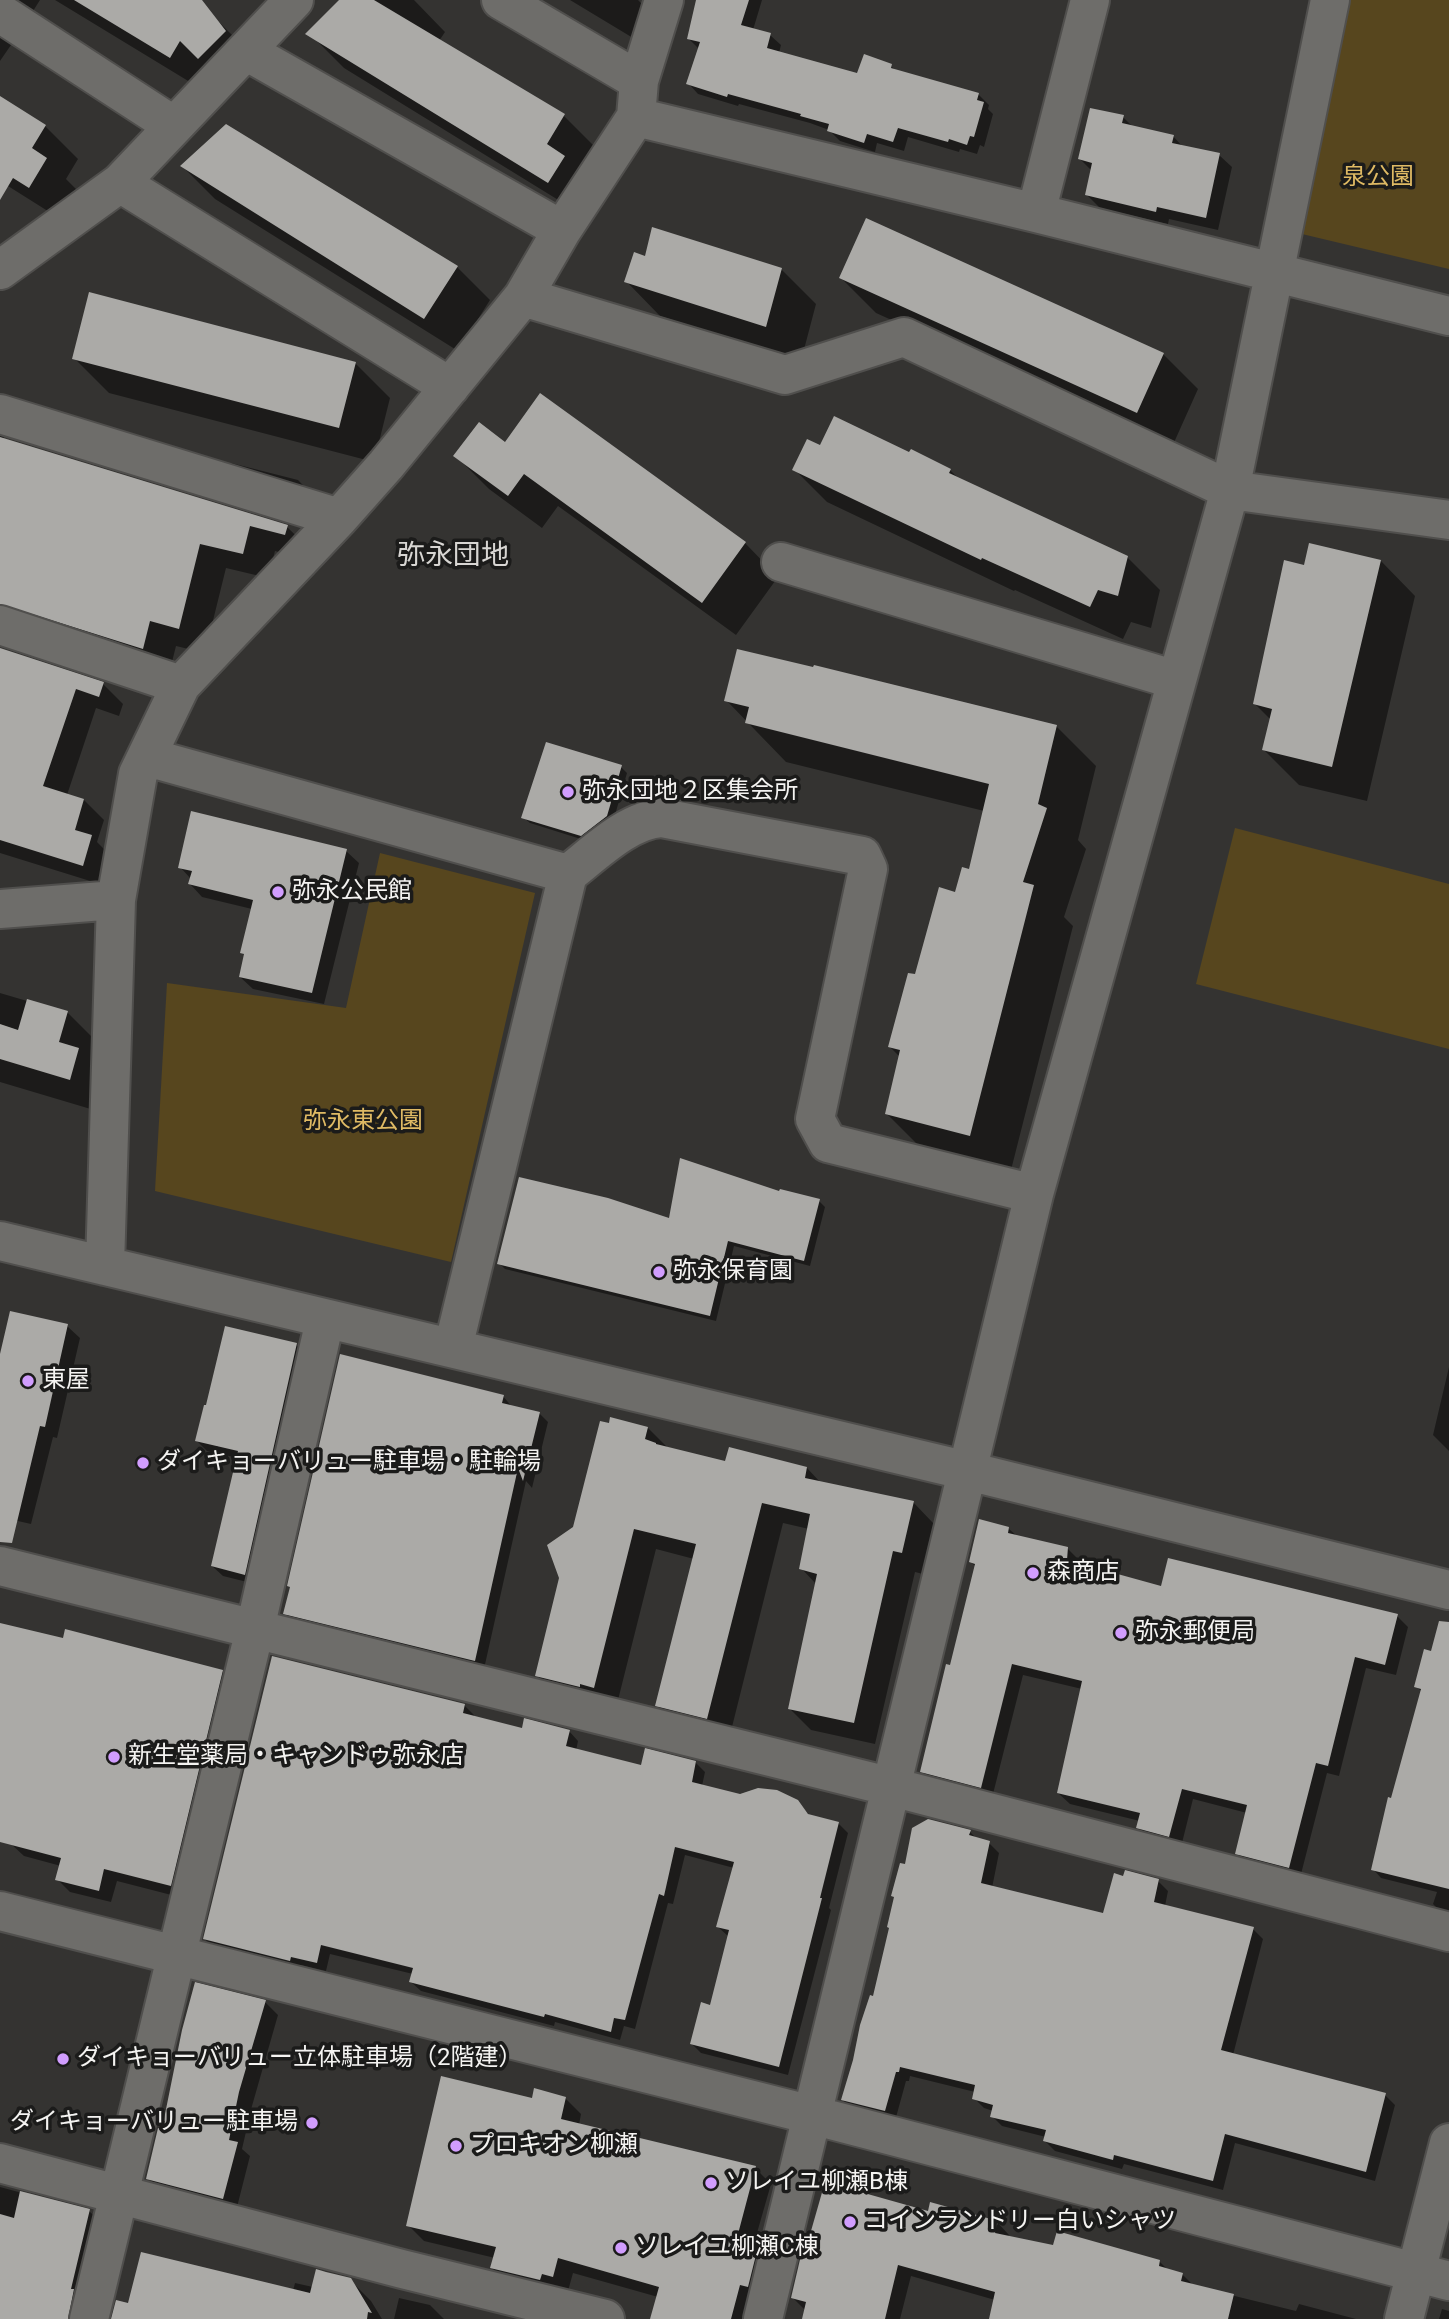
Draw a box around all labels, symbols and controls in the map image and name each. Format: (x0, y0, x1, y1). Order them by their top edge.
park label: 泉公園 (1342, 164, 1414, 192)
district label: 弥永団地 (397, 540, 509, 574)
place label: 弥永団地２区集会所 (582, 778, 798, 806)
marker: 弥永団地２区集会所 (560, 784, 576, 800)
place label: 弥永公民館 (292, 878, 412, 906)
marker: 弥永公民館 (270, 884, 286, 900)
park label: 弥永東公園 (303, 1108, 423, 1136)
place label: 弥永保育園 (673, 1258, 793, 1286)
marker: 弥永保育園 (651, 1264, 667, 1280)
place label: 東屋 (42, 1367, 90, 1395)
marker: 東屋 (20, 1373, 36, 1389)
place label: ダイキョーバリュー駐車場・駐輪場 (157, 1449, 541, 1477)
marker: ダイキョーバリュー駐車場・駐輪場 (135, 1455, 151, 1471)
place label: 森商店 (1047, 1559, 1119, 1587)
marker: 森商店 (1025, 1565, 1041, 1581)
place label: 弥永郵便局 (1135, 1619, 1255, 1647)
marker: 弥永郵便局 (1113, 1625, 1129, 1641)
place label: 新生堂薬局・キャンドゥ弥永店 (128, 1743, 464, 1771)
marker: 新生堂薬局・キャンドゥ弥永店 (106, 1749, 122, 1765)
place label: ダイキョーバリュー立体駐車場（2階建） (77, 2045, 522, 2073)
marker: ダイキョーバリュー立体駐車場（2階建） (55, 2051, 71, 2067)
place label: ダイキョーバリュー駐車場 (10, 2109, 298, 2137)
marker: ダイキョーバリュー駐車場 (304, 2115, 320, 2131)
place label: プロキオン柳瀬 (470, 2132, 638, 2160)
marker: プロキオン柳瀬 (448, 2138, 464, 2154)
place label: ソレイユ柳瀬B棟 (725, 2169, 908, 2197)
marker: ソレイユ柳瀬B棟 (703, 2175, 719, 2191)
place label: コインランドリー白いシャツ (864, 2208, 1176, 2236)
marker: コインランドリー白いシャツ (842, 2214, 858, 2230)
place label: ソレイユ柳瀬C棟 (635, 2234, 819, 2262)
marker: ソレイユ柳瀬C棟 (613, 2240, 629, 2256)

